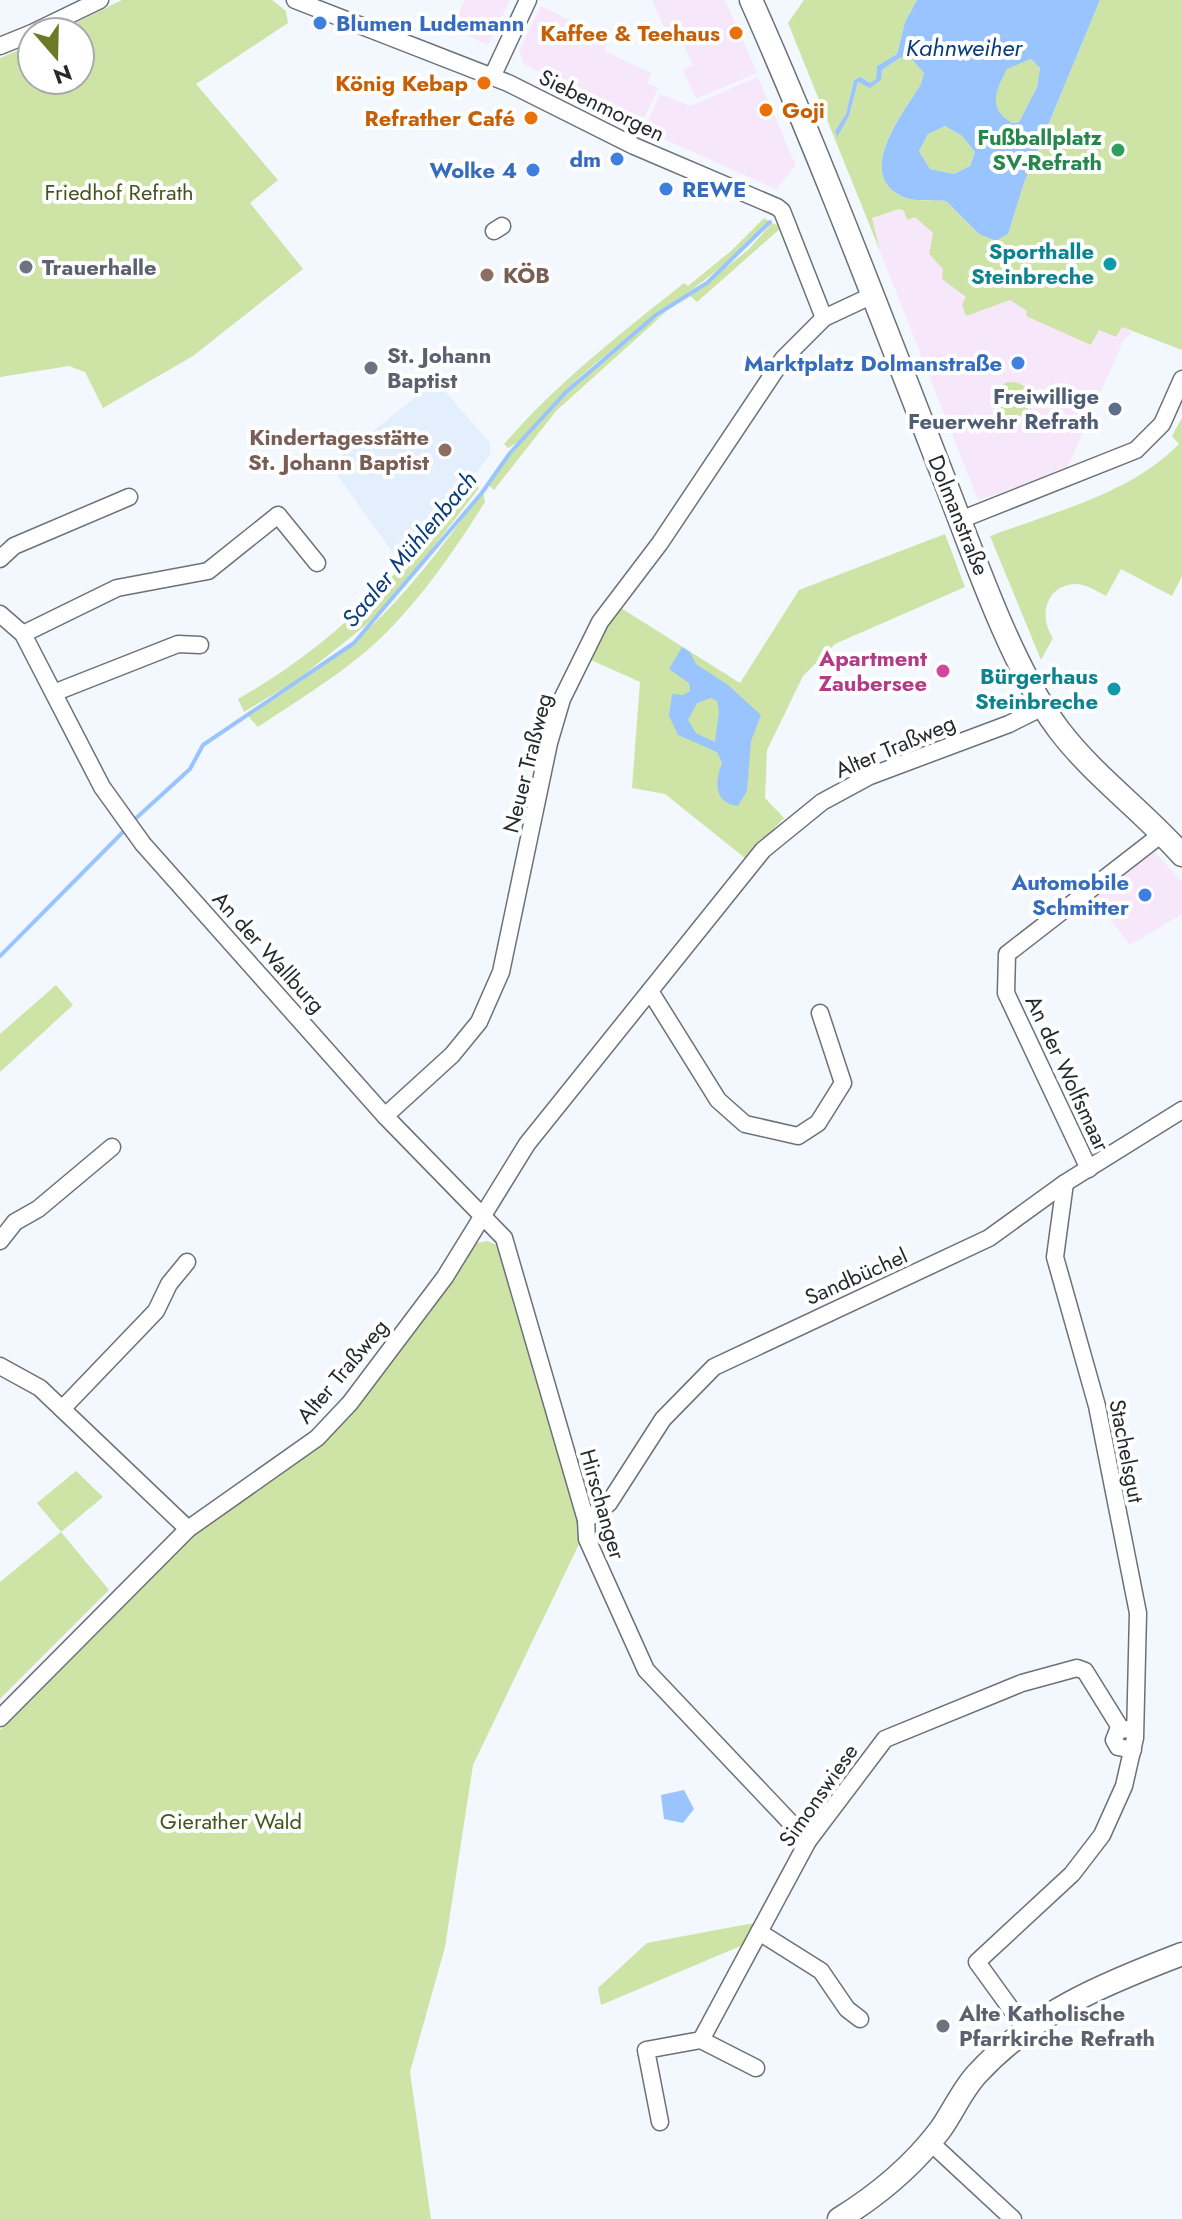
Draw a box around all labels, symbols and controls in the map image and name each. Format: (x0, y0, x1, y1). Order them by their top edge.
place label: Blumen Ludemann (336, 7, 524, 39)
marker: Blumen Ludemann (311, 14, 329, 32)
north arrow (16, 16, 96, 96)
place label: Kaffee & Teehaus (540, 17, 720, 49)
marker: Kaffee & Teehaus (727, 24, 745, 42)
water label: Kahnweiher (906, 30, 1024, 65)
text: N (49, 57, 77, 93)
street label: Siebenmorgen (534, 61, 670, 149)
place label: König Kebap (335, 67, 468, 99)
marker: König Kebap (475, 74, 493, 92)
place label: Goji (782, 94, 825, 126)
marker: Goji (757, 101, 775, 119)
place label: Refrather Café (364, 102, 515, 134)
marker: Refrather Café (522, 109, 540, 127)
place label: Fußballplatz SV-Refrath (977, 121, 1103, 178)
marker: Fußballplatz SV-Refrath (1109, 141, 1127, 159)
place label: dm (569, 143, 601, 175)
marker: dm (608, 150, 626, 168)
place label: Wolke 4 (429, 154, 517, 186)
marker: Wolke 4 (524, 161, 542, 179)
place label: REWE (682, 173, 746, 205)
park label: Friedhof Refrath (44, 176, 194, 208)
marker: REWE (657, 180, 675, 198)
place label: Sporthalle Steinbreche (971, 235, 1094, 292)
place label: Trauerhalle (42, 251, 157, 283)
marker: Sporthalle Steinbreche (1101, 255, 1119, 273)
marker: Trauerhalle (17, 258, 35, 276)
place label: KÖB (503, 259, 550, 291)
marker: KÖB (478, 266, 496, 284)
place label: St. Johann Baptist (387, 339, 491, 396)
place label: Marktplatz Dolmanstraße (744, 347, 1002, 379)
marker: Marktplatz Dolmanstraße (1009, 354, 1027, 372)
marker: St. Johann Baptist (362, 359, 380, 377)
place label: Freiwillige Feuerwehr Refrath (908, 380, 1099, 437)
marker: Freiwillige Feuerwehr Refrath (1106, 400, 1124, 418)
place label: Kindertagesstätte St. Johann Baptist (248, 421, 429, 478)
marker: Kindertagesstätte St. Johann Baptist (436, 441, 454, 459)
street label: Dolmanstraße (920, 450, 998, 580)
water label: Saaler Mühlenbach (333, 463, 485, 635)
place label: Apartment Zaubersee (818, 642, 927, 699)
place label: Bürgerhaus Steinbreche (975, 660, 1098, 717)
marker: Apartment Zaubersee (934, 662, 952, 680)
marker: Bürgerhaus Steinbreche (1105, 680, 1123, 698)
street label: Neuer Traßweg (494, 690, 560, 836)
street label: Alter Traßweg (830, 706, 960, 786)
place label: Automobile Schmitter (1010, 866, 1129, 923)
street label: An der Wallburg (205, 884, 333, 1020)
marker: Automobile Schmitter (1136, 886, 1154, 904)
street label: An der Wolfsmaar (1018, 990, 1118, 1157)
street label: Sandbüchel (800, 1239, 912, 1313)
street label: Alter Traßweg (289, 1312, 395, 1430)
street label: Stachelsgut (1101, 1397, 1153, 1506)
street label: Hirschanger (572, 1445, 634, 1563)
street label: Simonswiese (771, 1737, 865, 1853)
park label: Gierather Wald (160, 1805, 302, 1837)
place label: Alte Katholische Pfarrkirche Refrath (958, 1997, 1155, 2054)
marker: Alte Katholische Pfarrkirche Refrath (934, 2017, 952, 2035)

